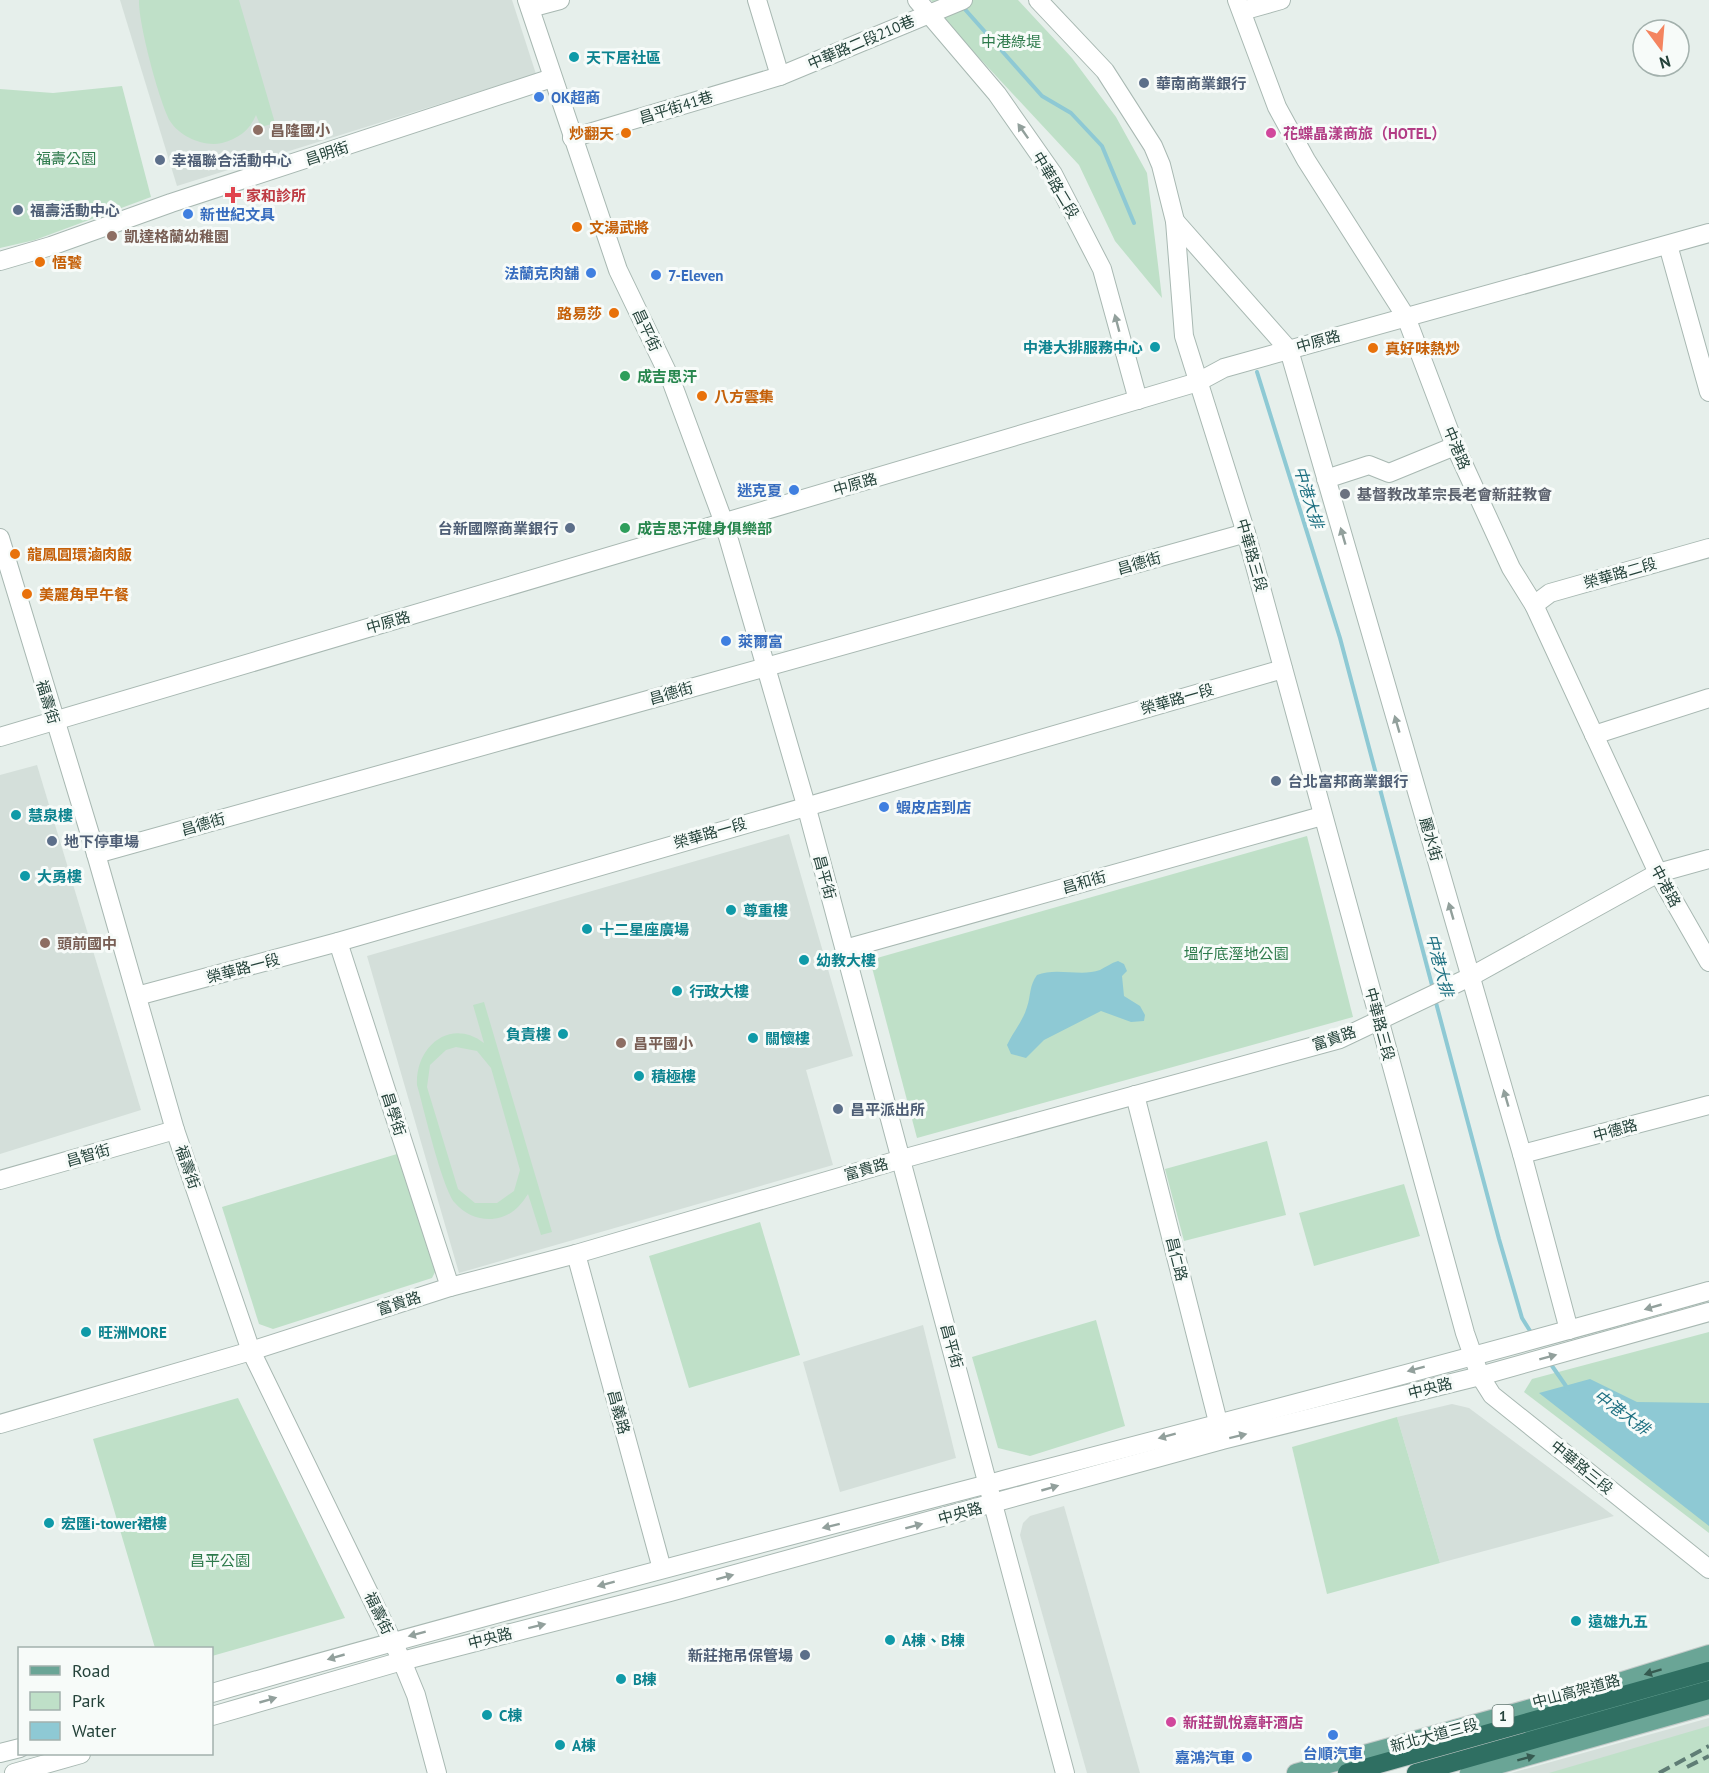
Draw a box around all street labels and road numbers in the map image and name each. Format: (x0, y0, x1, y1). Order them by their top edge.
street label: 中華路二段210巷 (805, 11, 917, 73)
street label: 昌平街41巷 (637, 87, 715, 127)
street label: 昌明街 (303, 137, 351, 169)
street label: 中華路二段 (1029, 148, 1083, 222)
street label: 昌平街 (629, 306, 665, 354)
street label: 中原路 (1294, 326, 1342, 356)
street label: 中港路 (1439, 424, 1475, 472)
street label: 中原路 (831, 469, 879, 499)
street label: 中華路三段 (1233, 516, 1271, 594)
street label: 昌德街 (1115, 548, 1163, 578)
street label: 榮華路二段 (1581, 554, 1659, 592)
street label: 中原路 (364, 607, 412, 637)
street label: 福壽街 (32, 678, 64, 726)
street label: 昌德街 (647, 678, 695, 708)
street label: 榮華路一段 (1138, 680, 1216, 718)
street label: 昌德街 (179, 809, 227, 839)
street label: 榮華路一段 (671, 814, 749, 852)
street label: 麗水街 (1416, 815, 1446, 863)
street label: 昌平街 (810, 853, 840, 901)
street label: 中港路 (1647, 862, 1685, 910)
street label: 昌和街 (1060, 867, 1108, 897)
street label: 榮華路一段 (204, 949, 282, 987)
street label: 中華路三段 (1361, 985, 1399, 1063)
street label: 富貴路 (1310, 1022, 1358, 1054)
street label: 昌學街 (378, 1090, 410, 1138)
street label: 中德路 (1591, 1115, 1639, 1145)
street label: 昌智街 (64, 1140, 112, 1170)
street label: 福壽街 (172, 1143, 204, 1191)
street label: 富貴路 (842, 1154, 890, 1184)
street label: 昌仁路 (1162, 1235, 1192, 1283)
street label: 富貴路 (375, 1287, 423, 1319)
street label: 昌平街 (937, 1322, 967, 1370)
street label: 中央路 (1406, 1373, 1454, 1403)
street label: 昌義路 (604, 1388, 634, 1436)
street label: 中華路三段 (1547, 1436, 1617, 1498)
street label: 中央路 (936, 1498, 984, 1528)
street label: 福壽街 (361, 1589, 397, 1637)
street label: 中央路 (466, 1623, 514, 1653)
street label: 中山高架道路 (1530, 1670, 1622, 1712)
road number: 1 (1492, 1705, 1514, 1727)
street label: 新北大道三段 (1388, 1714, 1480, 1756)

